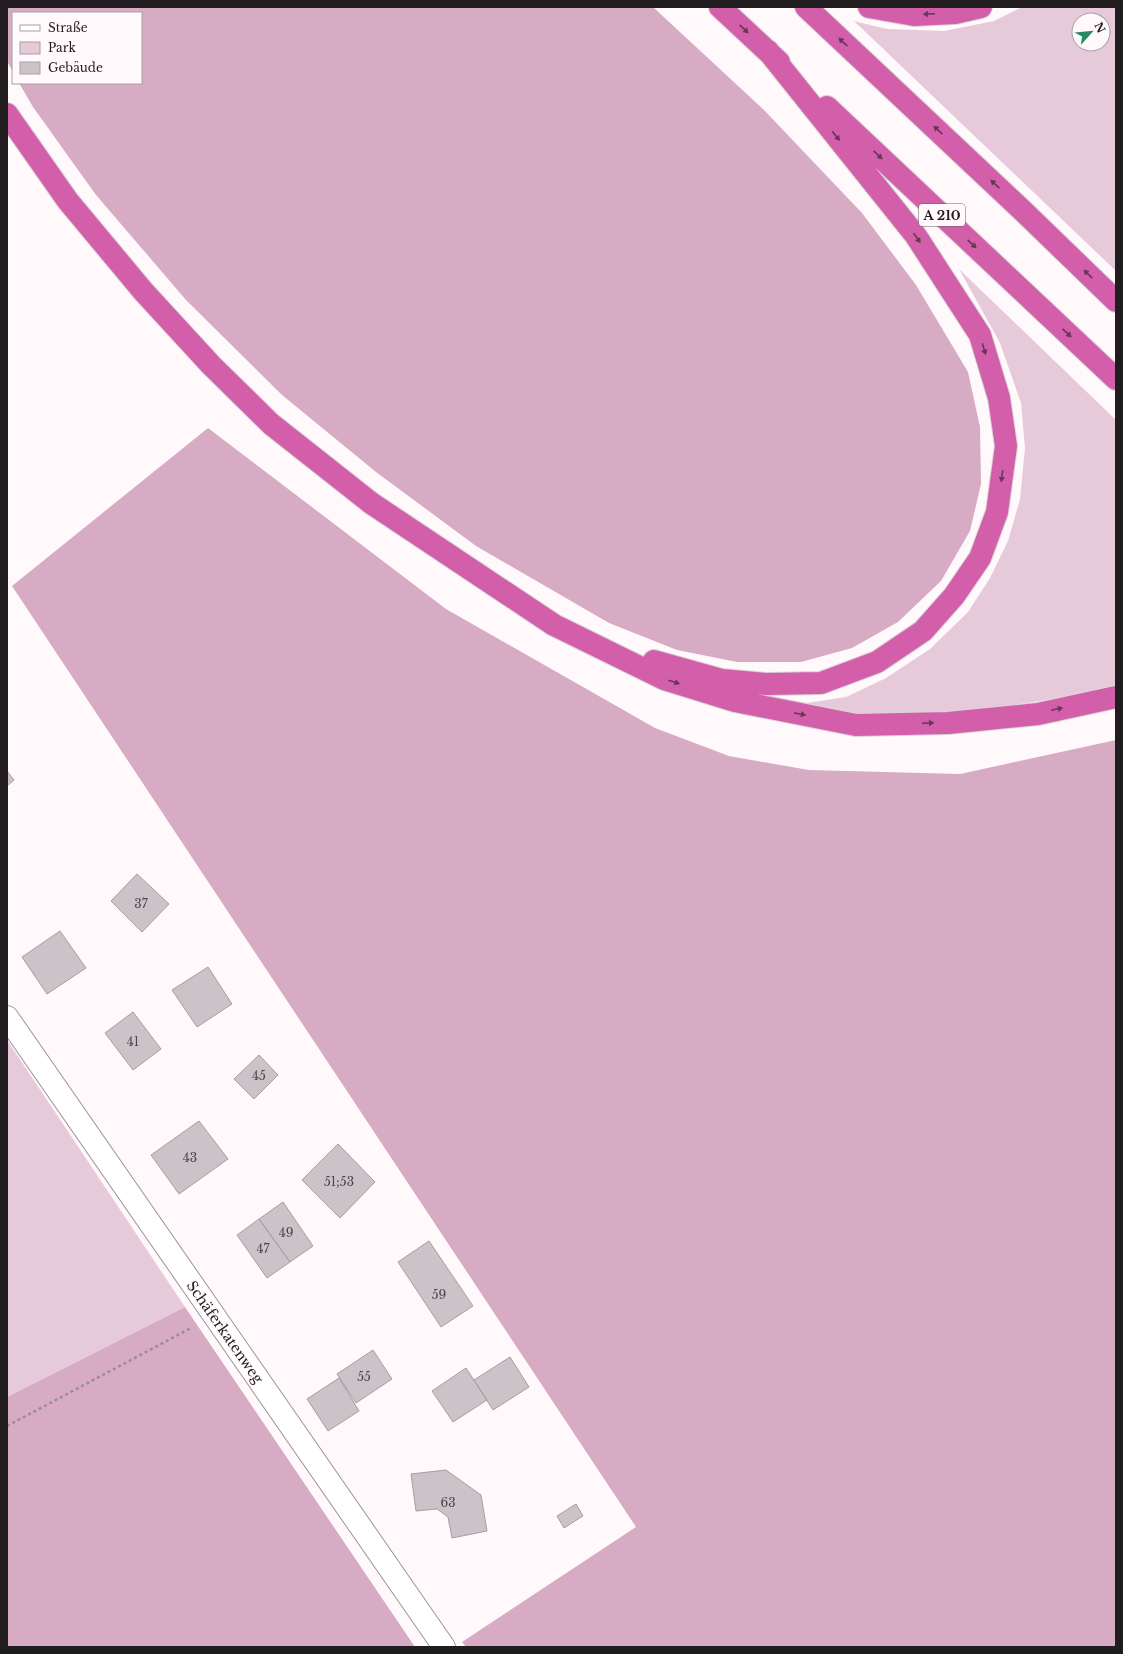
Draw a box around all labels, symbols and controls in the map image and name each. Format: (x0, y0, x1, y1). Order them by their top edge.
one-way arrow (923, 11, 935, 18)
legend (12, 12, 142, 84)
north arrow (1071, 12, 1111, 52)
text: Straße (48, 20, 88, 35)
text: N (1091, 20, 1109, 36)
one-way arrow (739, 24, 749, 34)
one-way arrow (838, 37, 848, 46)
text: Park (48, 40, 76, 55)
text: Gebäude (48, 60, 103, 75)
one-way arrow (932, 126, 943, 135)
one-way arrow (832, 131, 841, 142)
one-way arrow (873, 150, 883, 160)
one-way arrow (989, 179, 1000, 188)
road number: A 210 (919, 204, 965, 226)
one-way arrow (913, 233, 921, 243)
one-way arrow (968, 239, 977, 248)
one-way arrow (1083, 269, 1093, 279)
one-way arrow (1062, 329, 1072, 338)
one-way arrow (981, 343, 987, 355)
one-way arrow (999, 470, 1005, 482)
one-way arrow (668, 679, 680, 685)
one-way arrow (1051, 706, 1064, 712)
one-way arrow (793, 712, 806, 718)
one-way arrow (922, 720, 934, 727)
house number: 37 (134, 896, 149, 911)
house number: 41 (127, 1034, 139, 1049)
house number: 45 (252, 1068, 266, 1083)
house number: 43 (183, 1150, 197, 1165)
house number: 51;53 (324, 1174, 354, 1189)
house number: 49 (279, 1225, 293, 1240)
house number: 47 (256, 1241, 270, 1256)
street label: Schäferkatenweg (183, 1277, 268, 1387)
house number: 59 (432, 1287, 446, 1302)
house number: 55 (357, 1369, 371, 1384)
house number: 63 (440, 1495, 456, 1510)

